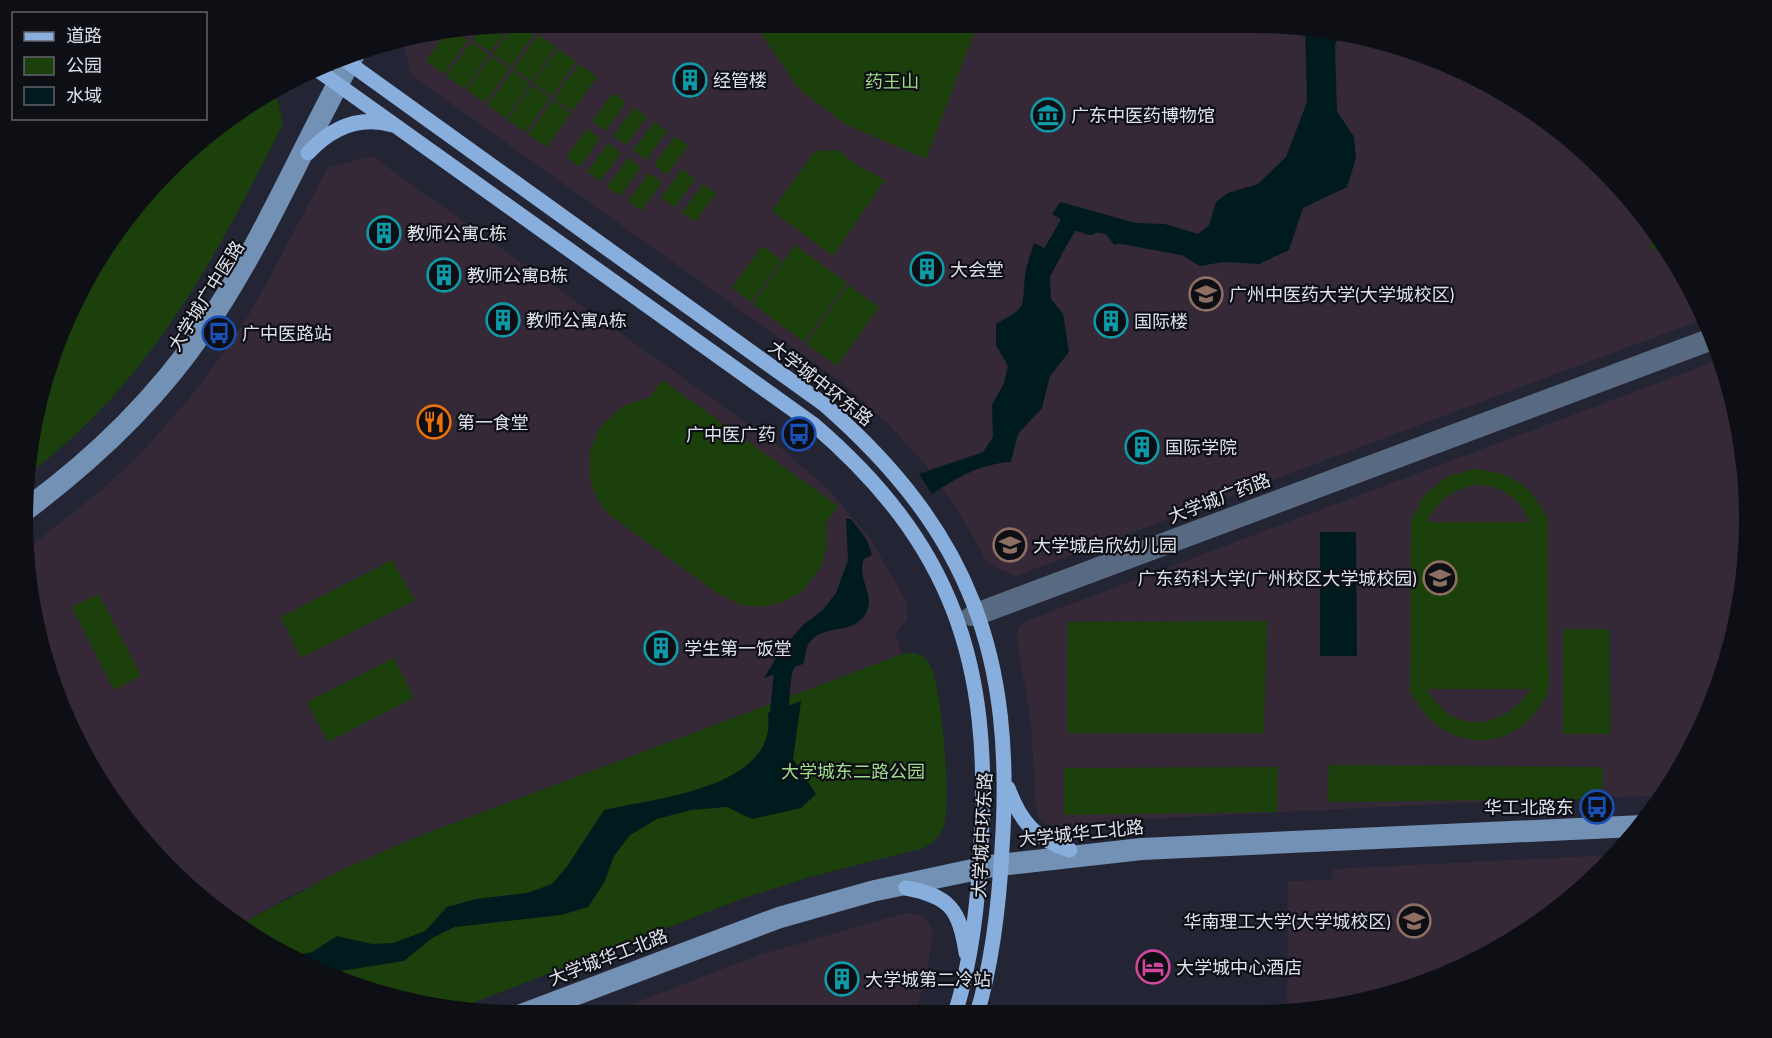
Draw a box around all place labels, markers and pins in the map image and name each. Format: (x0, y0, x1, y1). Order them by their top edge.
building icon: 经管楼 (672, 62, 708, 98)
place label: 经管楼 (713, 67, 767, 94)
museum icon: 广东中医药博物馆 (1030, 97, 1066, 133)
place label: 广东中医药博物馆 (1071, 102, 1215, 129)
building icon: 教师公寓C栋 (366, 215, 402, 251)
place label: 教师公寓C栋 (407, 220, 507, 247)
building icon: 大会堂 (909, 251, 945, 287)
place label: 大会堂 (950, 256, 1004, 283)
building icon: 教师公寓B栋 (426, 257, 462, 293)
place label: 教师公寓B栋 (467, 262, 568, 289)
school or university icon: 广州中医药大学(大学城校区) (1188, 276, 1224, 312)
place label: 广州中医药大学(大学城校区) (1229, 281, 1455, 308)
building icon: 教师公寓A栋 (485, 302, 521, 338)
building icon: 国际楼 (1093, 303, 1129, 339)
place label: 教师公寓A栋 (526, 307, 627, 334)
place label: 国际楼 (1134, 308, 1188, 335)
bus stop icon: 广中医路站 (201, 315, 237, 351)
place label: 广中医路站 (242, 320, 332, 347)
restaurant icon: 第一食堂 (416, 404, 452, 440)
place label: 第一食堂 (457, 409, 529, 436)
bus stop icon: 广中医广药 (781, 416, 817, 452)
place label: 广中医广药 (686, 421, 776, 448)
building icon: 国际学院 (1124, 429, 1160, 465)
place label: 国际学院 (1165, 434, 1237, 461)
school or university icon: 大学城启欣幼儿园 (992, 527, 1028, 563)
place label: 大学城启欣幼儿园 (1033, 532, 1177, 559)
school or university icon: 广东药科大学(广州校区大学城校园) (1422, 560, 1458, 596)
place label: 广东药科大学(广州校区大学城校园) (1137, 565, 1417, 592)
building icon: 学生第一饭堂 (643, 630, 679, 666)
place label: 学生第一饭堂 (684, 635, 792, 662)
bus stop icon: 华工北路东 (1579, 789, 1615, 825)
place label: 华工北路东 (1484, 794, 1574, 821)
school or university icon: 华南理工大学(大学城校区) (1396, 903, 1432, 939)
place label: 华南理工大学(大学城校区) (1183, 908, 1391, 935)
hotel icon: 大学城中心酒店 (1135, 949, 1171, 985)
place label: 大学城中心酒店 (1176, 954, 1302, 981)
building icon: 大学城第二冷站 (824, 961, 860, 997)
place label: 大学城第二冷站 (865, 966, 991, 993)

